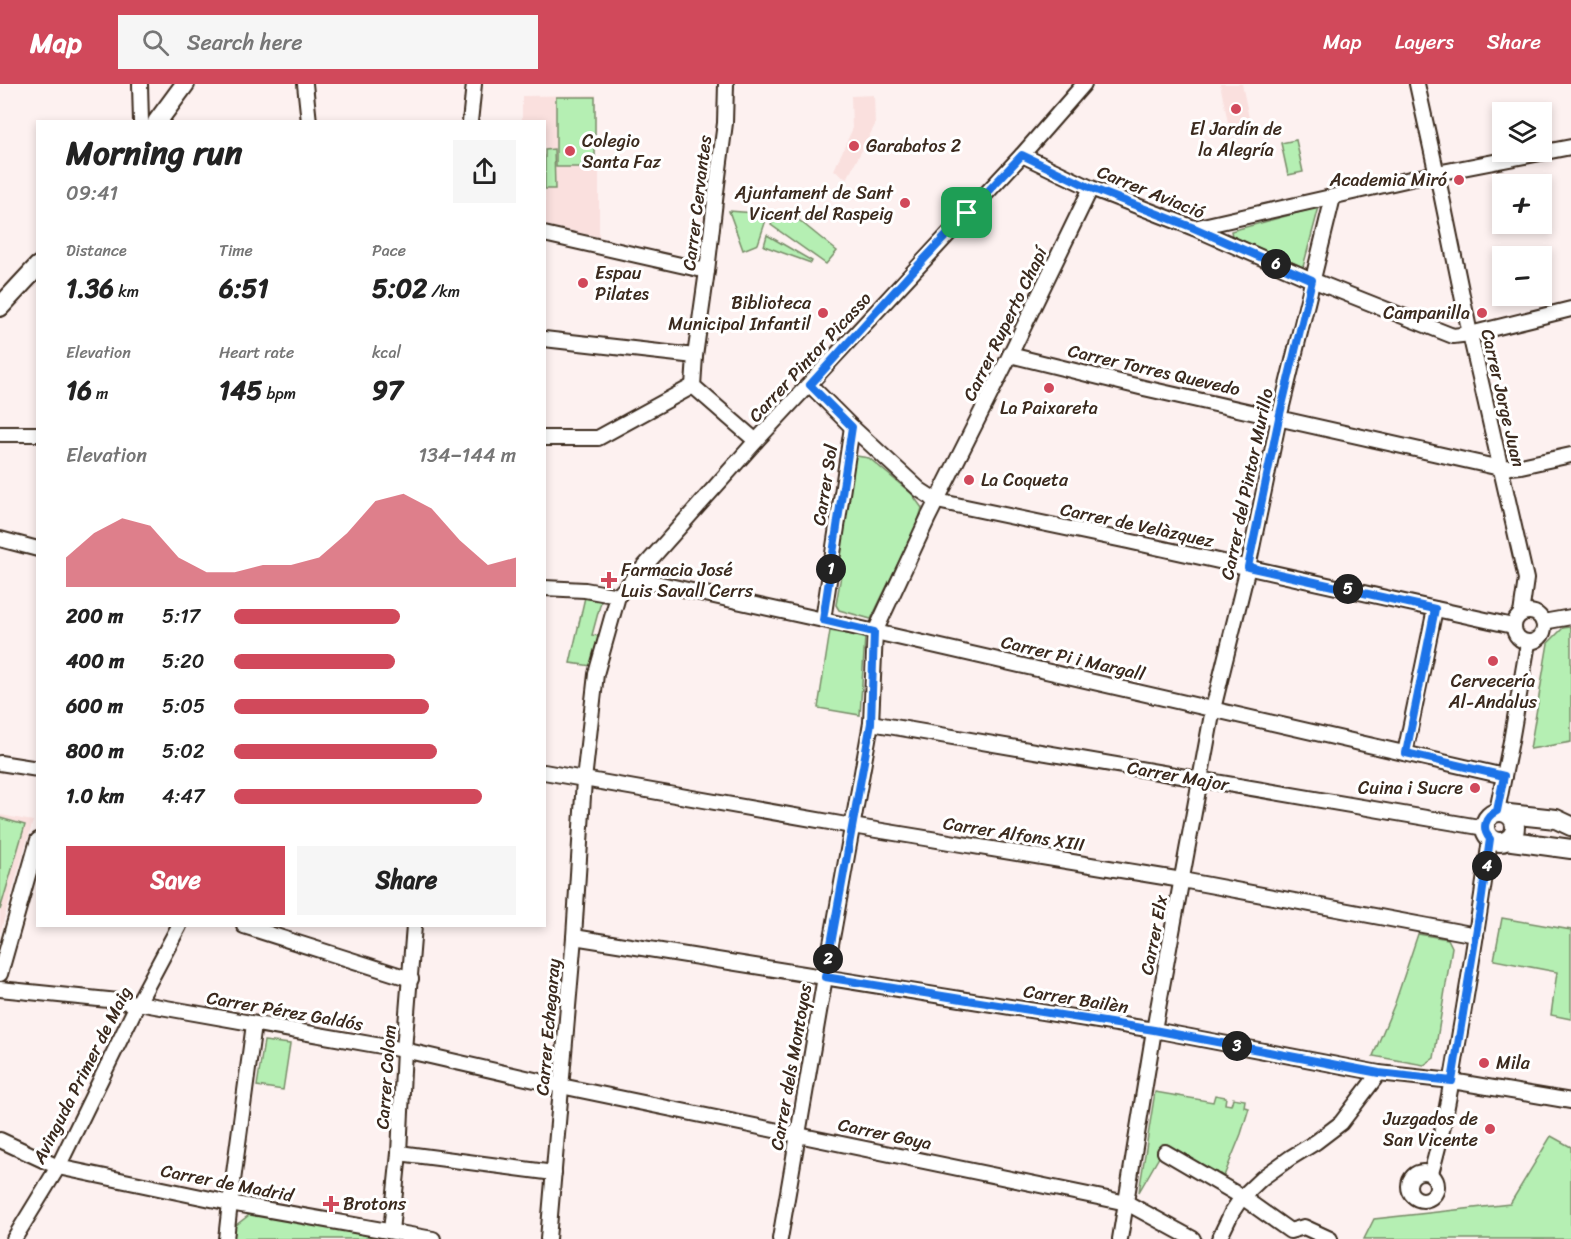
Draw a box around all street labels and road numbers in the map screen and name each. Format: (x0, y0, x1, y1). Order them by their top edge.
street label: Carrer Cervantes (673, 133, 721, 273)
street label: Carrer Aviació (1092, 156, 1210, 228)
street label: Carrer Ruperto Chapí (954, 240, 1057, 407)
street label: Carrer Pintor Picasso (740, 284, 880, 430)
street label: Carrer Jorge Juan (1472, 326, 1534, 471)
street label: Carrer Torres Quevedo (1065, 335, 1243, 405)
street label: Carrer del Pintor Murillo (1211, 385, 1283, 583)
street label: Carrer Sol (803, 441, 847, 528)
street label: Carrer de Velàzquez (1057, 493, 1217, 557)
street label: Carrer Pi i Margall (998, 626, 1149, 690)
street label: Carrer Major (1125, 751, 1233, 801)
street label: Carrer Alfons XIII (941, 807, 1087, 861)
street label: Carrer Elx (1131, 892, 1178, 978)
street label: Carrer Echegaray (526, 957, 570, 1097)
street label: Carrer Bailèn (1021, 975, 1131, 1023)
street label: Avinguda Primer de Maig (23, 980, 141, 1170)
street label: Carrer dels Montoyos (761, 980, 822, 1153)
street label: Carrer Pérez Galdós (204, 982, 366, 1041)
street label: Carrer Colom (366, 1024, 406, 1130)
street label: Carrer Goya (835, 1108, 935, 1160)
street label: Carrer de Madrid (158, 1154, 297, 1212)

